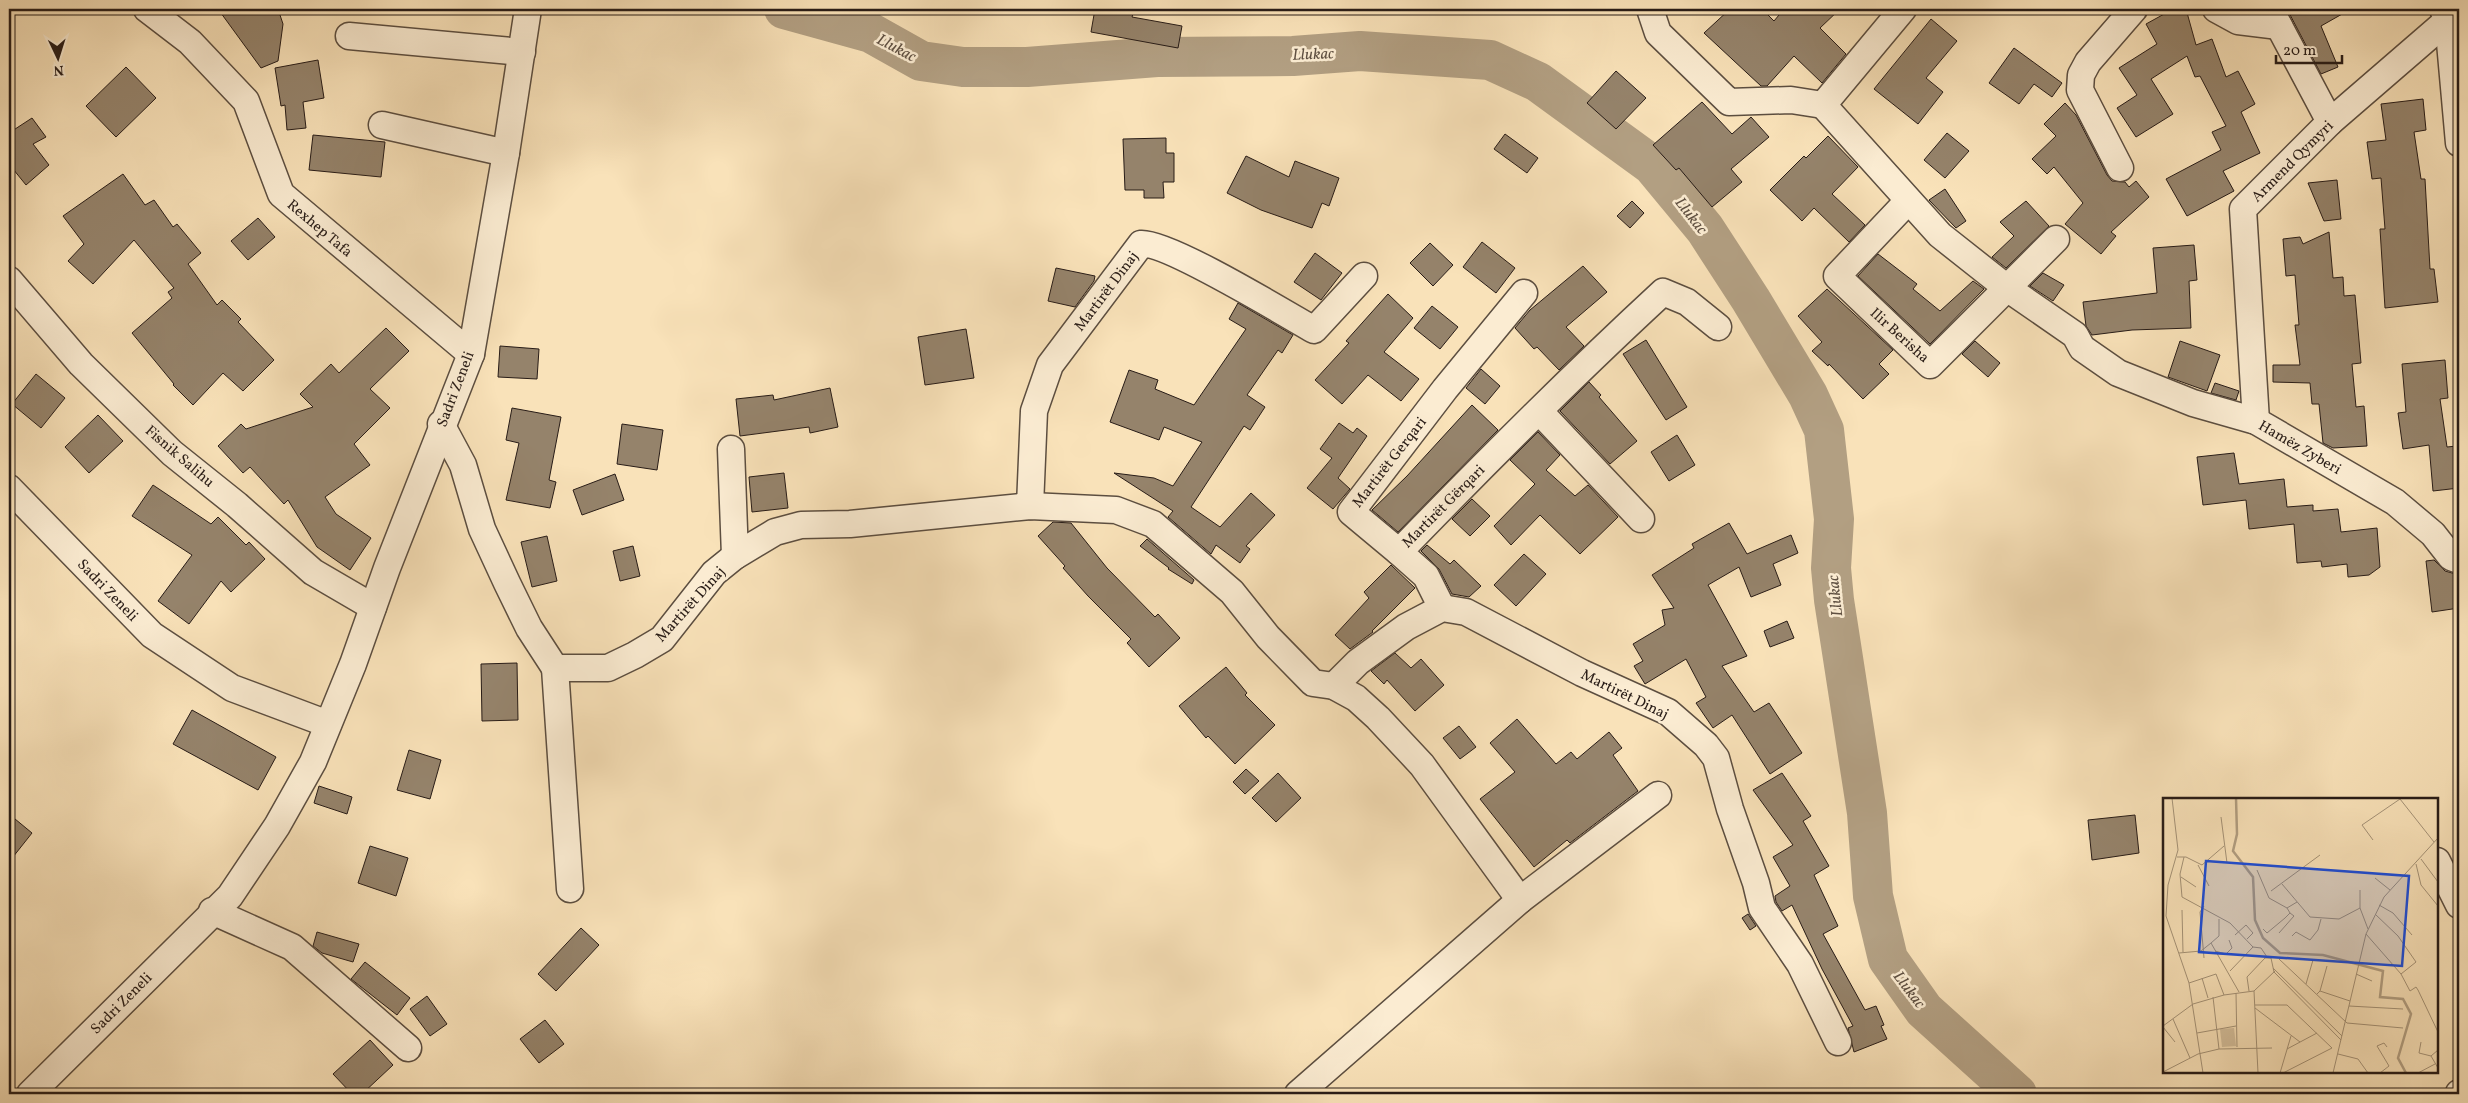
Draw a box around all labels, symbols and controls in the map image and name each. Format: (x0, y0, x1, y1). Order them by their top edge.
water label: Llukac (873, 29, 920, 68)
north arrow (32, 32, 82, 82)
scale bar (2276, 32, 2342, 64)
text: 20 m (2283, 41, 2316, 62)
water label: Llukac (1292, 43, 1334, 67)
text: N (53, 60, 65, 79)
street label: Armend Qymyri (2247, 116, 2339, 208)
water label: Llukac (1669, 193, 1712, 240)
street label: Rexhep Tafa (282, 195, 356, 263)
street label: Martirët Dinaj (1070, 248, 1144, 336)
street label: Ilir Berisha (1865, 304, 1933, 369)
street label: Sadri Zeneli (432, 349, 480, 430)
street label: Martirët Gerqari (1348, 413, 1432, 513)
street label: Hamëz Zyberi (2254, 416, 2345, 481)
street label: Fisnik Salihu (140, 421, 218, 493)
street label: Martirët Gërqari (1398, 461, 1490, 553)
street label: Sadri Zeneli (72, 555, 142, 627)
street label: Martirët Dinaj (651, 563, 731, 647)
water label: Llukac (1823, 574, 1849, 618)
street label: Martirët Dinaj (1577, 665, 1672, 726)
inset map (2163, 798, 2438, 1073)
water label: Llukac (1887, 967, 1930, 1014)
street label: Sadri Zeneli (86, 968, 158, 1040)

